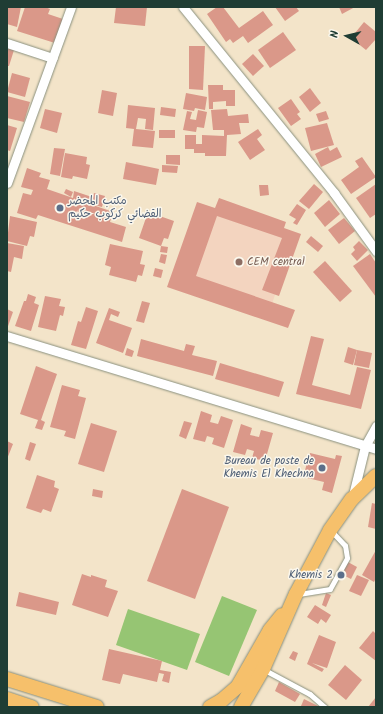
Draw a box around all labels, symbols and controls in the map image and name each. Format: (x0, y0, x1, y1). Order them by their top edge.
north arrow (327, 16, 367, 56)
text: N (326, 30, 345, 39)
place label: مكتب المحضر القضائي كركوب حكيم (68, 195, 161, 221)
marker: مكتب المحضر القضائي كركوب حكيم (55, 203, 65, 213)
place label: CEM central (247, 255, 305, 269)
marker: CEM central (234, 257, 244, 267)
place label: Bureau de poste de Khemis El Khechna (223, 455, 314, 481)
marker: Bureau de poste de Khemis El Khechna (317, 463, 327, 473)
place label: Khemis 2 (289, 568, 333, 582)
marker: Khemis 2 (336, 570, 346, 580)

